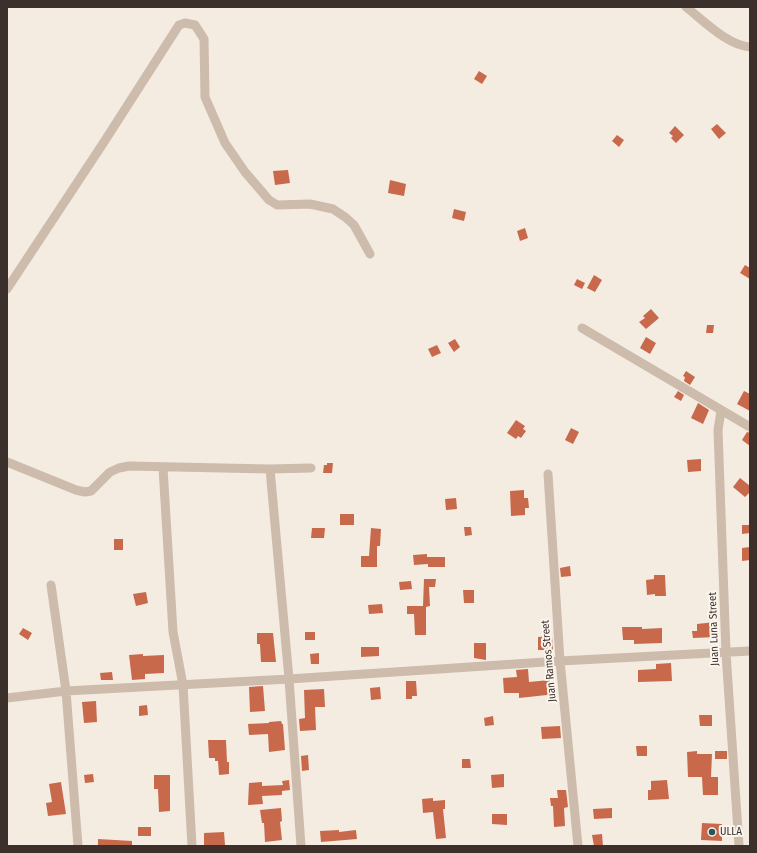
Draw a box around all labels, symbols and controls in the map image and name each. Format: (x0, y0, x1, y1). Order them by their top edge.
street label: Juan Luna Street (706, 592, 722, 666)
street label: Juan Ramos Street (539, 619, 559, 703)
place label: ULLA (720, 825, 742, 839)
marker: ULLA (707, 827, 717, 837)

